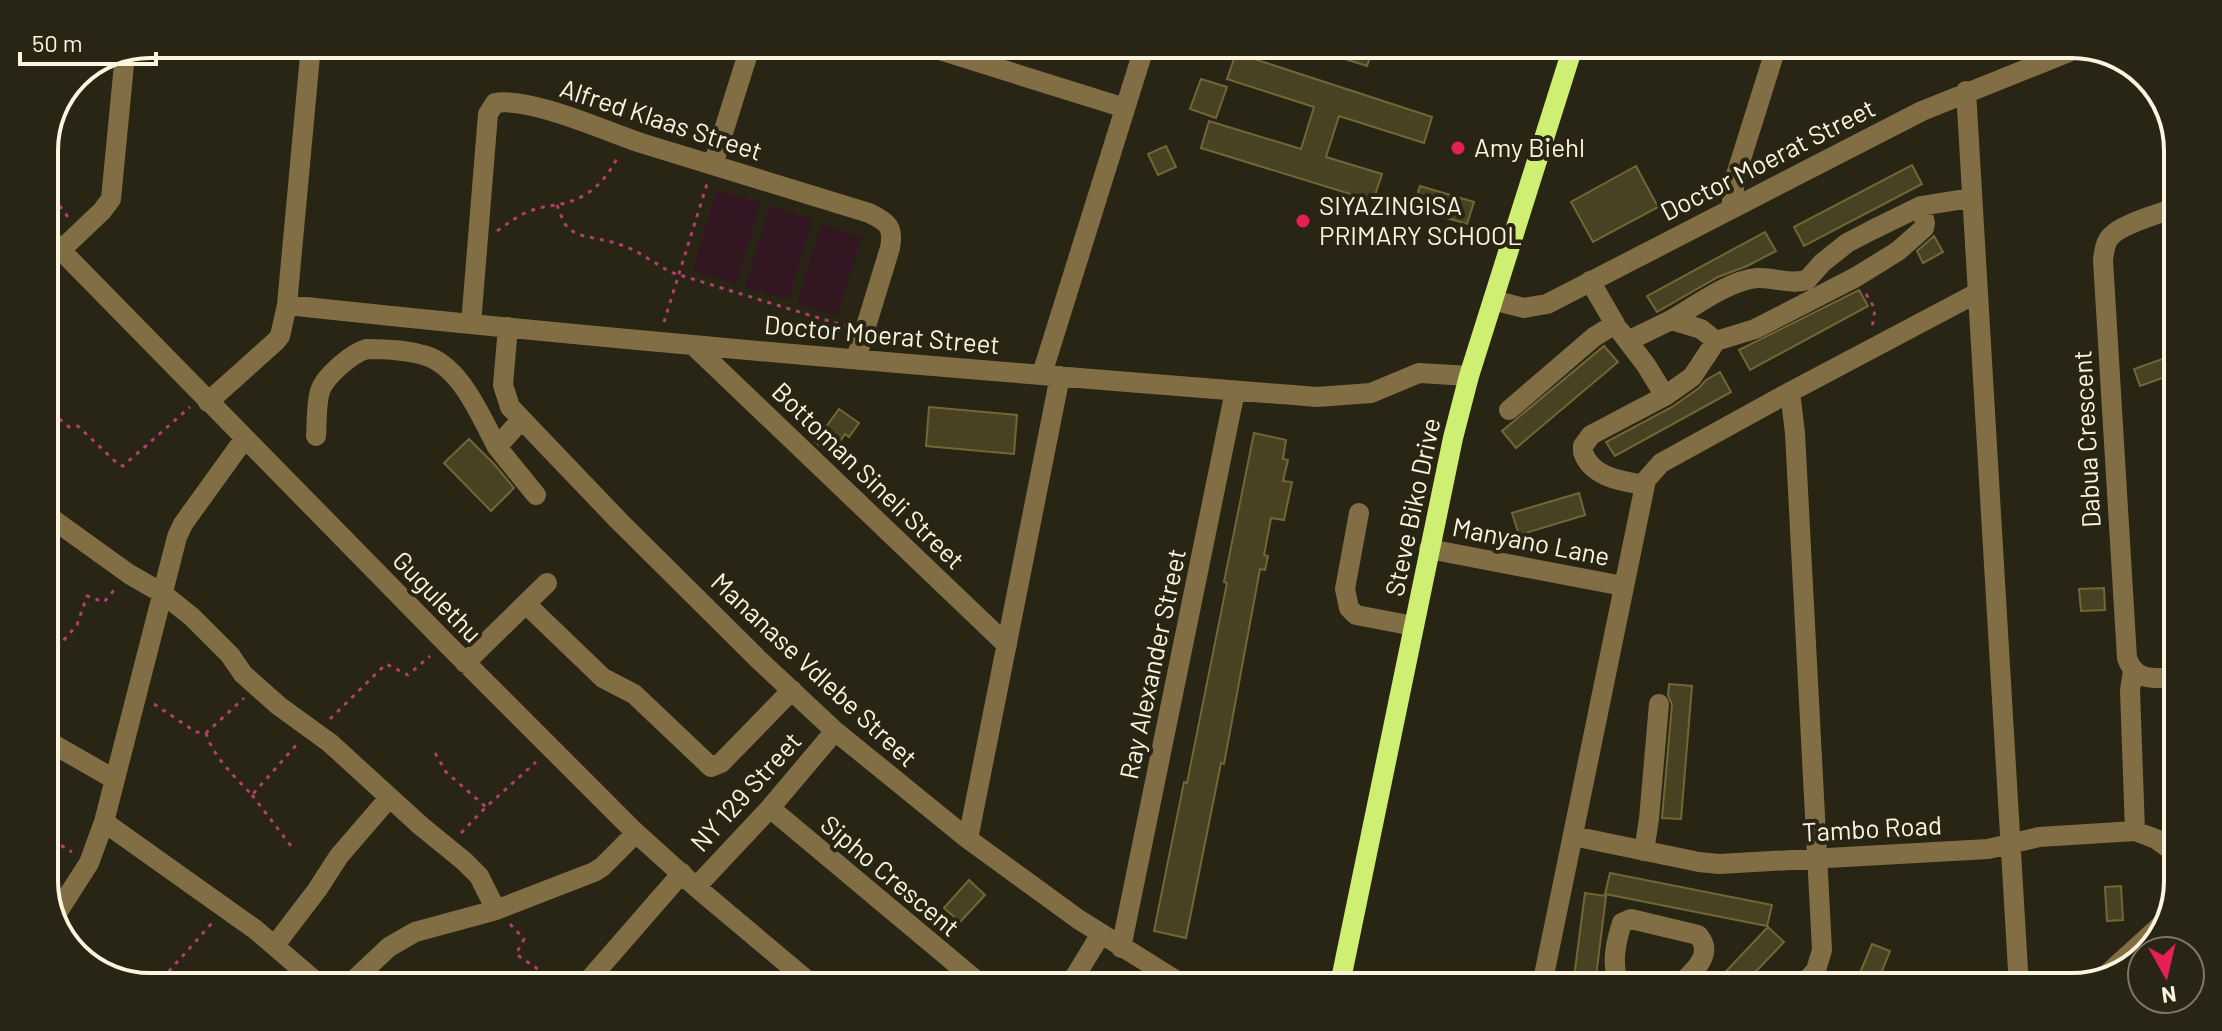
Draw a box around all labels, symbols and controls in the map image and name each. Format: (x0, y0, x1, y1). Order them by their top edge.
scale bar (20, 16, 156, 66)
text: 50 m (32, 28, 83, 57)
street label: Alfred Klaas Street (556, 71, 766, 166)
street label: Doctor Moerat Street (1655, 91, 1880, 226)
place label: Amy Biehl (1474, 131, 1585, 162)
marker: Amy Biehl (1449, 139, 1467, 157)
place label: SIYAZINGISA PRIMARY SCHOOL (1319, 189, 1522, 250)
marker: SIYAZINGISA PRIMARY SCHOOL (1294, 212, 1312, 230)
street label: Doctor Moerat Street (763, 308, 1001, 359)
street label: Dabua Crescent (2065, 349, 2106, 529)
street label: Bottoman Sineli Street (766, 375, 972, 575)
street label: Steve Biko Drive (1378, 415, 1446, 599)
street label: Manyano Lane (1450, 510, 1613, 571)
street label: Gugulethu (387, 544, 489, 648)
street label: Ray Alexander Street (1112, 546, 1191, 782)
street label: Mananase Vdlebe Street (706, 565, 924, 772)
street label: NY 129 Street (683, 725, 807, 857)
street label: Sipho Crescent (815, 808, 967, 942)
street label: Tambo Road (1801, 808, 1943, 847)
north arrow (2126, 935, 2206, 1015)
text: N (2160, 982, 2178, 1010)

